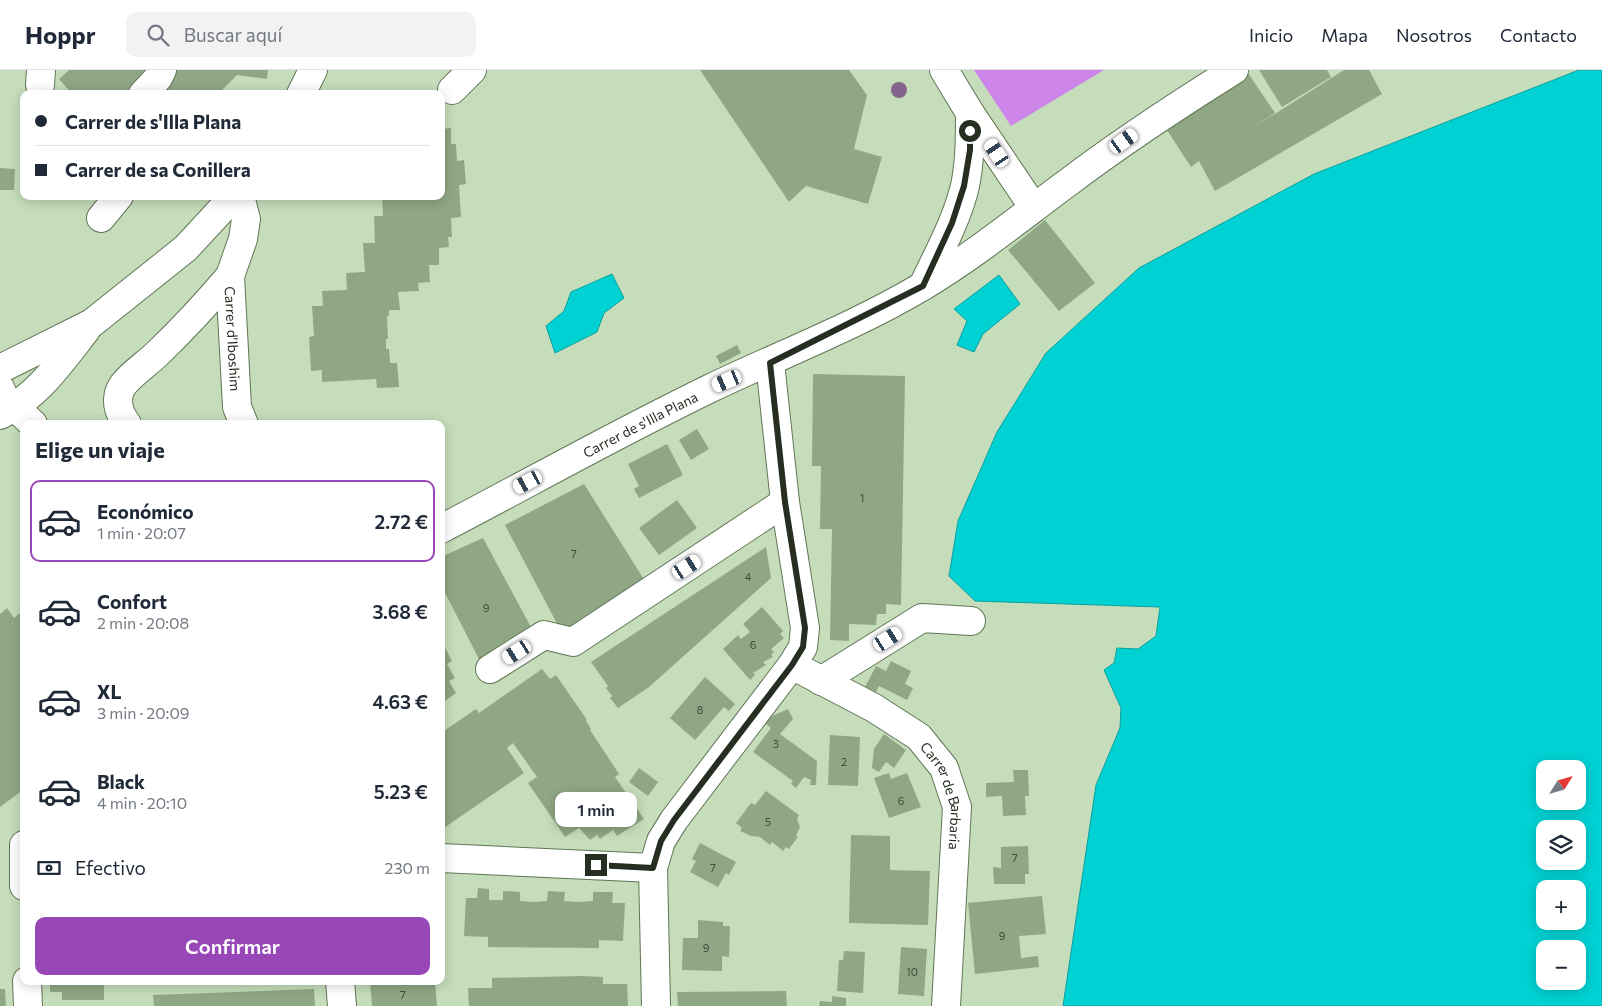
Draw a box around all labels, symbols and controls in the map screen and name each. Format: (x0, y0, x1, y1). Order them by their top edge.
search box (126, 12, 476, 57)
text: Hoppr (25, 20, 96, 49)
icon: search (144, 21, 172, 49)
text: Buscar aquí (184, 23, 282, 46)
text: Inicio (1249, 24, 1293, 46)
text: Mapa (1321, 24, 1368, 46)
text: Nosotros (1396, 24, 1472, 46)
text: Contacto (1500, 24, 1577, 46)
text: Carrer de s'Illa Plana (65, 110, 241, 133)
route start (959, 120, 981, 142)
car (1107, 126, 1140, 156)
car (982, 136, 1011, 170)
text: Carrer de sa Conillera (65, 158, 251, 181)
street label: Carrer d'Iboshim (222, 286, 245, 392)
car (710, 368, 743, 394)
street label: Carrer de s'Illa Plana (580, 387, 700, 461)
text: Elige un viaje (35, 436, 165, 463)
car (511, 468, 544, 496)
house number: 1 (860, 491, 864, 504)
icon: car (37, 499, 82, 544)
text: Económico (97, 500, 194, 523)
text: 2.72 € (375, 510, 428, 533)
text: 1 min · 20:07 (97, 523, 186, 542)
house number: 7 (571, 547, 577, 560)
car (670, 553, 703, 581)
house number: 4 (745, 570, 752, 583)
icon: car (37, 589, 82, 634)
text: Confort (97, 590, 167, 613)
text: 3.68 € (372, 600, 428, 623)
house number: 9 (483, 601, 490, 614)
text: 2 min · 20:08 (97, 613, 189, 632)
car (871, 625, 904, 653)
car (500, 638, 533, 666)
house number: 6 (750, 638, 757, 651)
icon: car (37, 679, 82, 724)
text: XL (97, 680, 122, 703)
text: 4.63 € (372, 690, 428, 713)
text: 3 min · 20:09 (97, 703, 190, 722)
house number: 8 (697, 703, 704, 716)
house number: 3 (773, 737, 779, 750)
street label: Carrer de Barbaria (917, 738, 966, 850)
house number: 2 (841, 755, 847, 768)
north arrow (1536, 760, 1586, 810)
map controls (1536, 760, 1586, 990)
icon: car (37, 769, 82, 814)
text: Black (97, 770, 145, 793)
text: 5.23 € (374, 780, 428, 803)
callout: 1 min (555, 792, 637, 828)
text: 4 min · 20:10 (97, 793, 187, 812)
house number: 6 (898, 794, 905, 807)
text: 1 min (577, 800, 615, 819)
house number: 5 (765, 815, 771, 828)
button: layers (1536, 820, 1586, 870)
house number: 7 (1012, 851, 1018, 864)
icon: cash (35, 854, 63, 882)
route end (585, 854, 607, 876)
text: Efectivo (75, 856, 146, 879)
text: 230 m (385, 858, 430, 877)
house number: 7 (710, 861, 716, 874)
button: + (1536, 880, 1586, 930)
button: Confirmar (35, 917, 430, 975)
house number: 9 (999, 929, 1006, 942)
button: − (1536, 940, 1586, 990)
house number: 9 (703, 941, 710, 954)
house number: 10 (906, 965, 918, 978)
house number: 7 (400, 988, 406, 1001)

